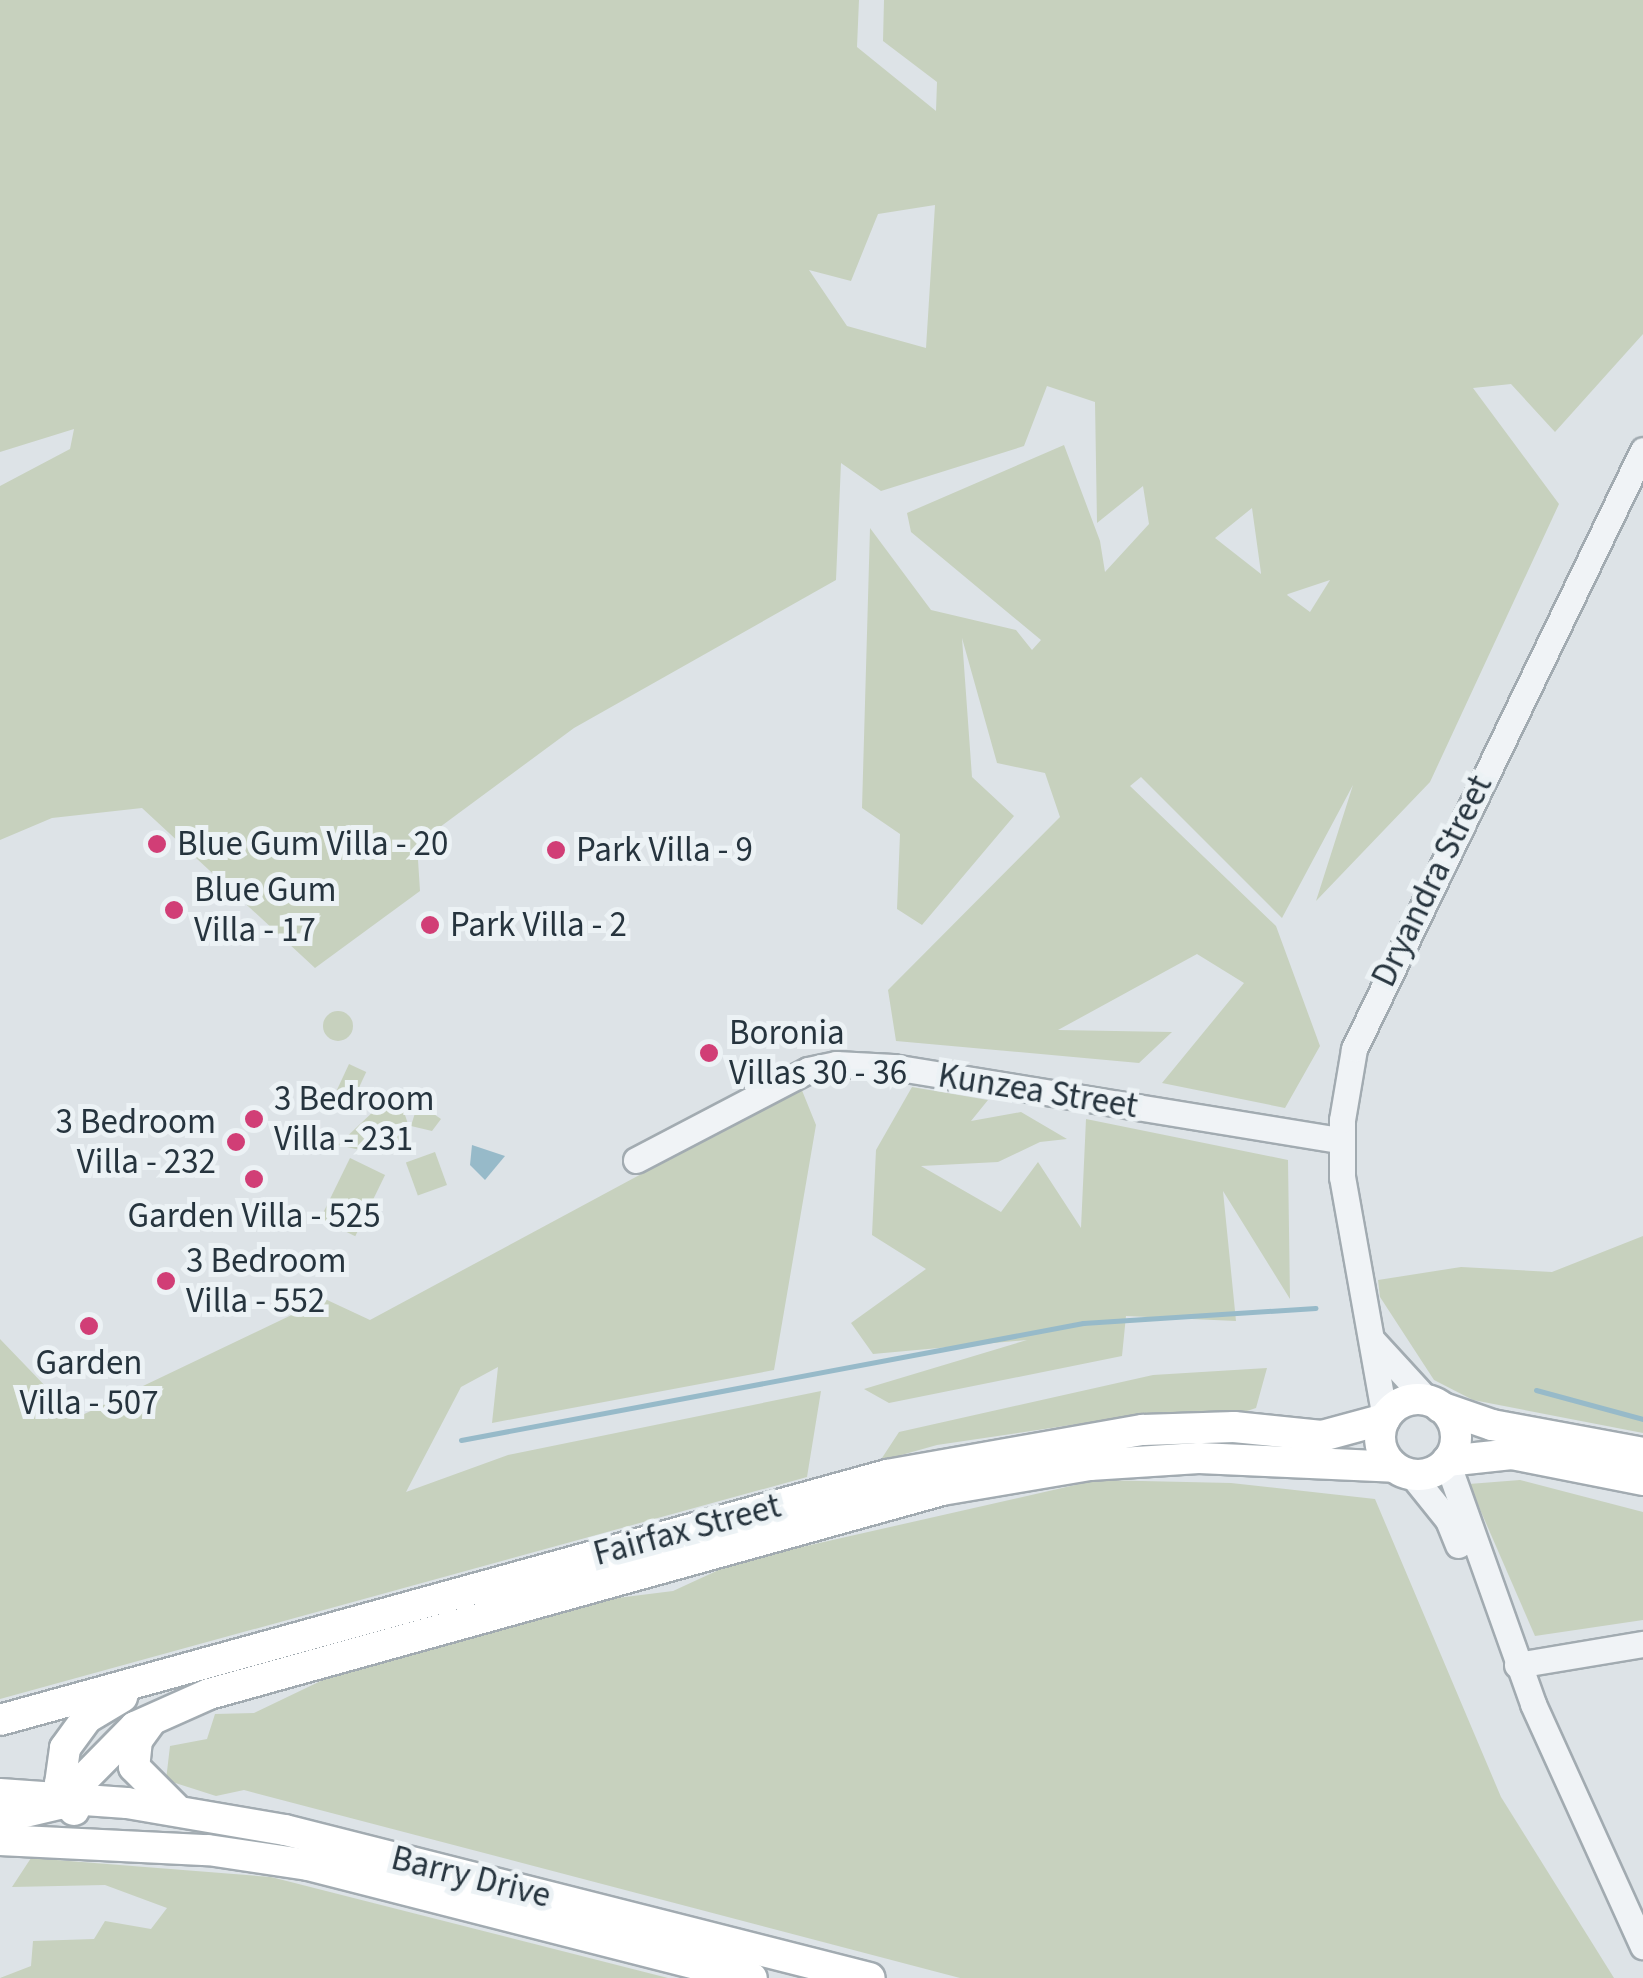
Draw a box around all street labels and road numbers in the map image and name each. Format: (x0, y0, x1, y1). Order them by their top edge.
street label: Dryandra Street (1363, 768, 1501, 994)
street label: Kunzea Street (935, 1054, 1141, 1128)
street label: Fairfax Street (589, 1485, 785, 1575)
street label: Barry Drive (387, 1837, 555, 1917)

